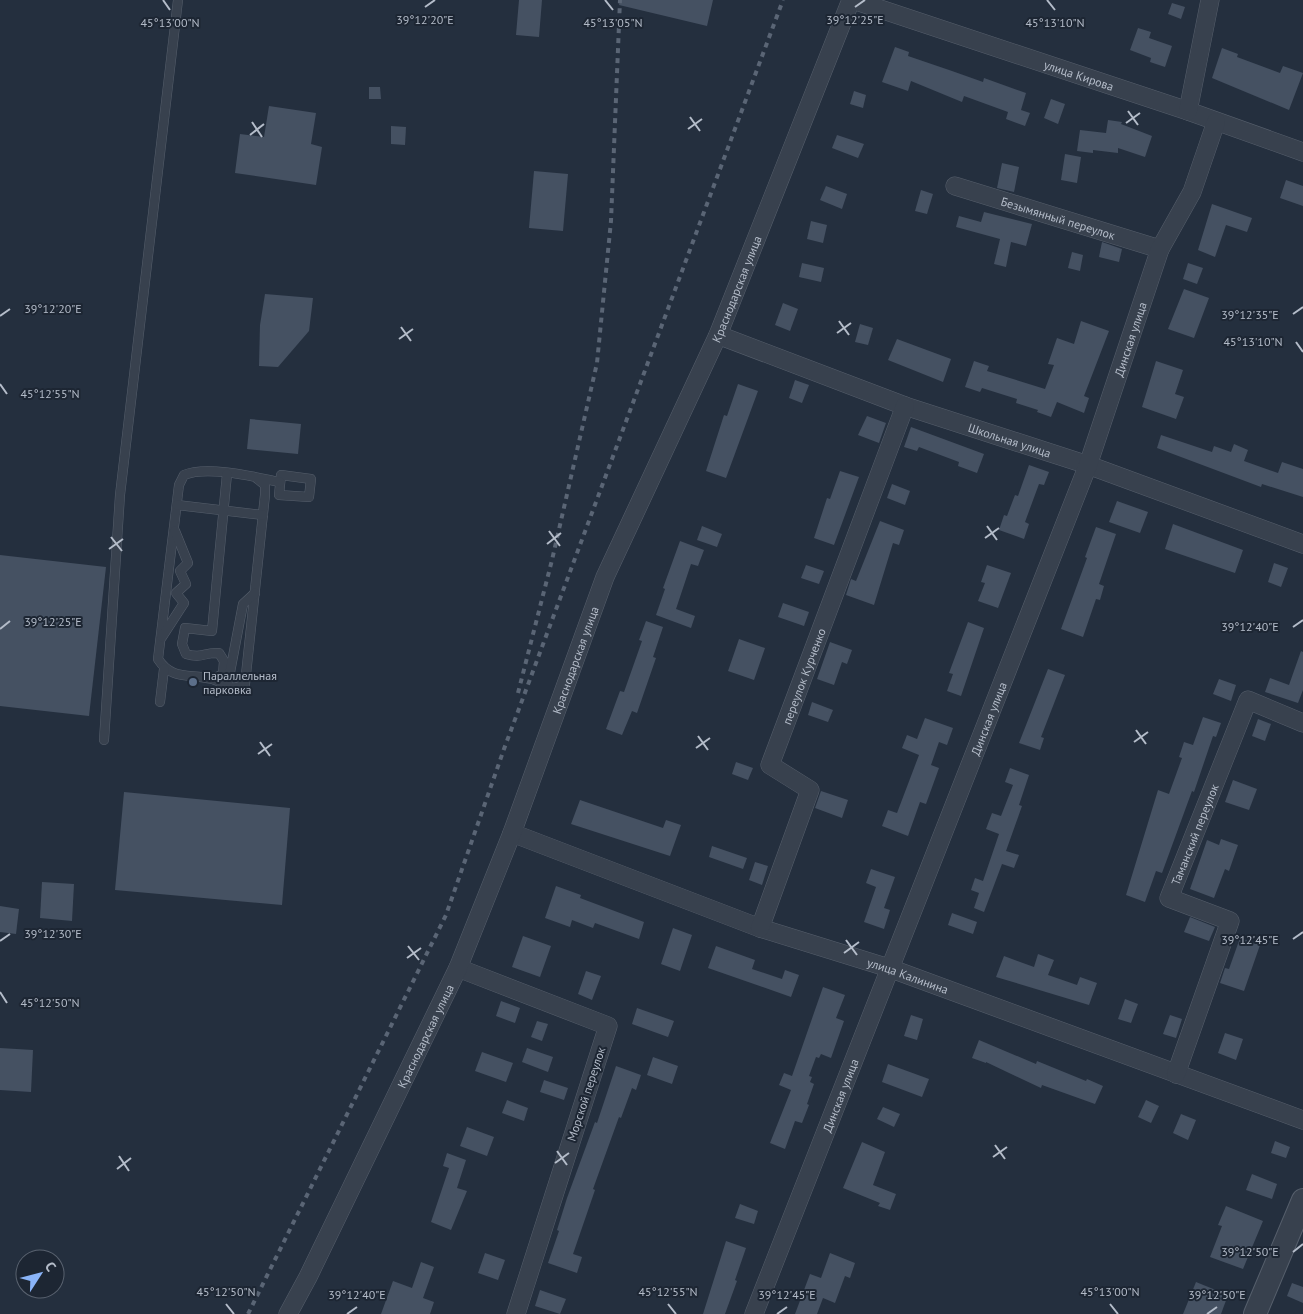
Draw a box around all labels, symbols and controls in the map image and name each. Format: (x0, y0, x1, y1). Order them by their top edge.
text: 39°12'20"E (396, 12, 454, 27)
text: 39°12'25"E (826, 12, 884, 27)
text: 45°13'00"N (140, 15, 200, 30)
text: 45°13'05"N (583, 15, 643, 30)
text: 45°13'10"N (1025, 15, 1085, 30)
street label: улица Кирова (1042, 56, 1116, 93)
street label: Безымянный переулок (999, 193, 1117, 242)
street label: Краснодарская улица (708, 233, 764, 345)
street label: Динская улица (1111, 300, 1149, 378)
text: 39°12'20"E (24, 301, 82, 316)
text: 39°12'35"E (1221, 307, 1279, 322)
text: 45°13'10"N (1223, 334, 1283, 349)
text: 45°12'55"N (20, 386, 80, 401)
street label: Школьная улица (966, 419, 1053, 460)
street label: Краснодарская улица (548, 604, 601, 716)
text: 39°12'25"E (24, 614, 82, 629)
text: 39°12'40"E (1221, 619, 1279, 634)
street label: переулок Курченко (779, 626, 828, 726)
place label: Параллельная парковка (203, 668, 277, 697)
marker: Параллельная парковка (187, 676, 199, 688)
street label: Динская улица (967, 679, 1010, 757)
street label: Таманский переулок (1168, 781, 1221, 887)
text: 39°12'30"E (24, 926, 82, 941)
text: 39°12'45"E (1221, 932, 1279, 947)
street label: улица Калинина (866, 954, 951, 997)
street label: Краснодарская улица (393, 982, 457, 1090)
text: 45°12'50"N (20, 995, 80, 1010)
street label: Морской переулок (564, 1045, 608, 1143)
street label: Динская улица (819, 1056, 861, 1134)
text: 39°12'50"E (1221, 1244, 1279, 1259)
north arrow (15, 1249, 65, 1299)
text: С (41, 1258, 60, 1275)
text: 45°12'50"N (196, 1284, 256, 1299)
text: 45°12'55"N (638, 1284, 698, 1299)
text: 45°13'00"N (1080, 1284, 1140, 1299)
text: 39°12'40"E (328, 1287, 386, 1302)
text: 39°12'45"E (758, 1287, 816, 1302)
text: 39°12'50"E (1188, 1287, 1246, 1302)

